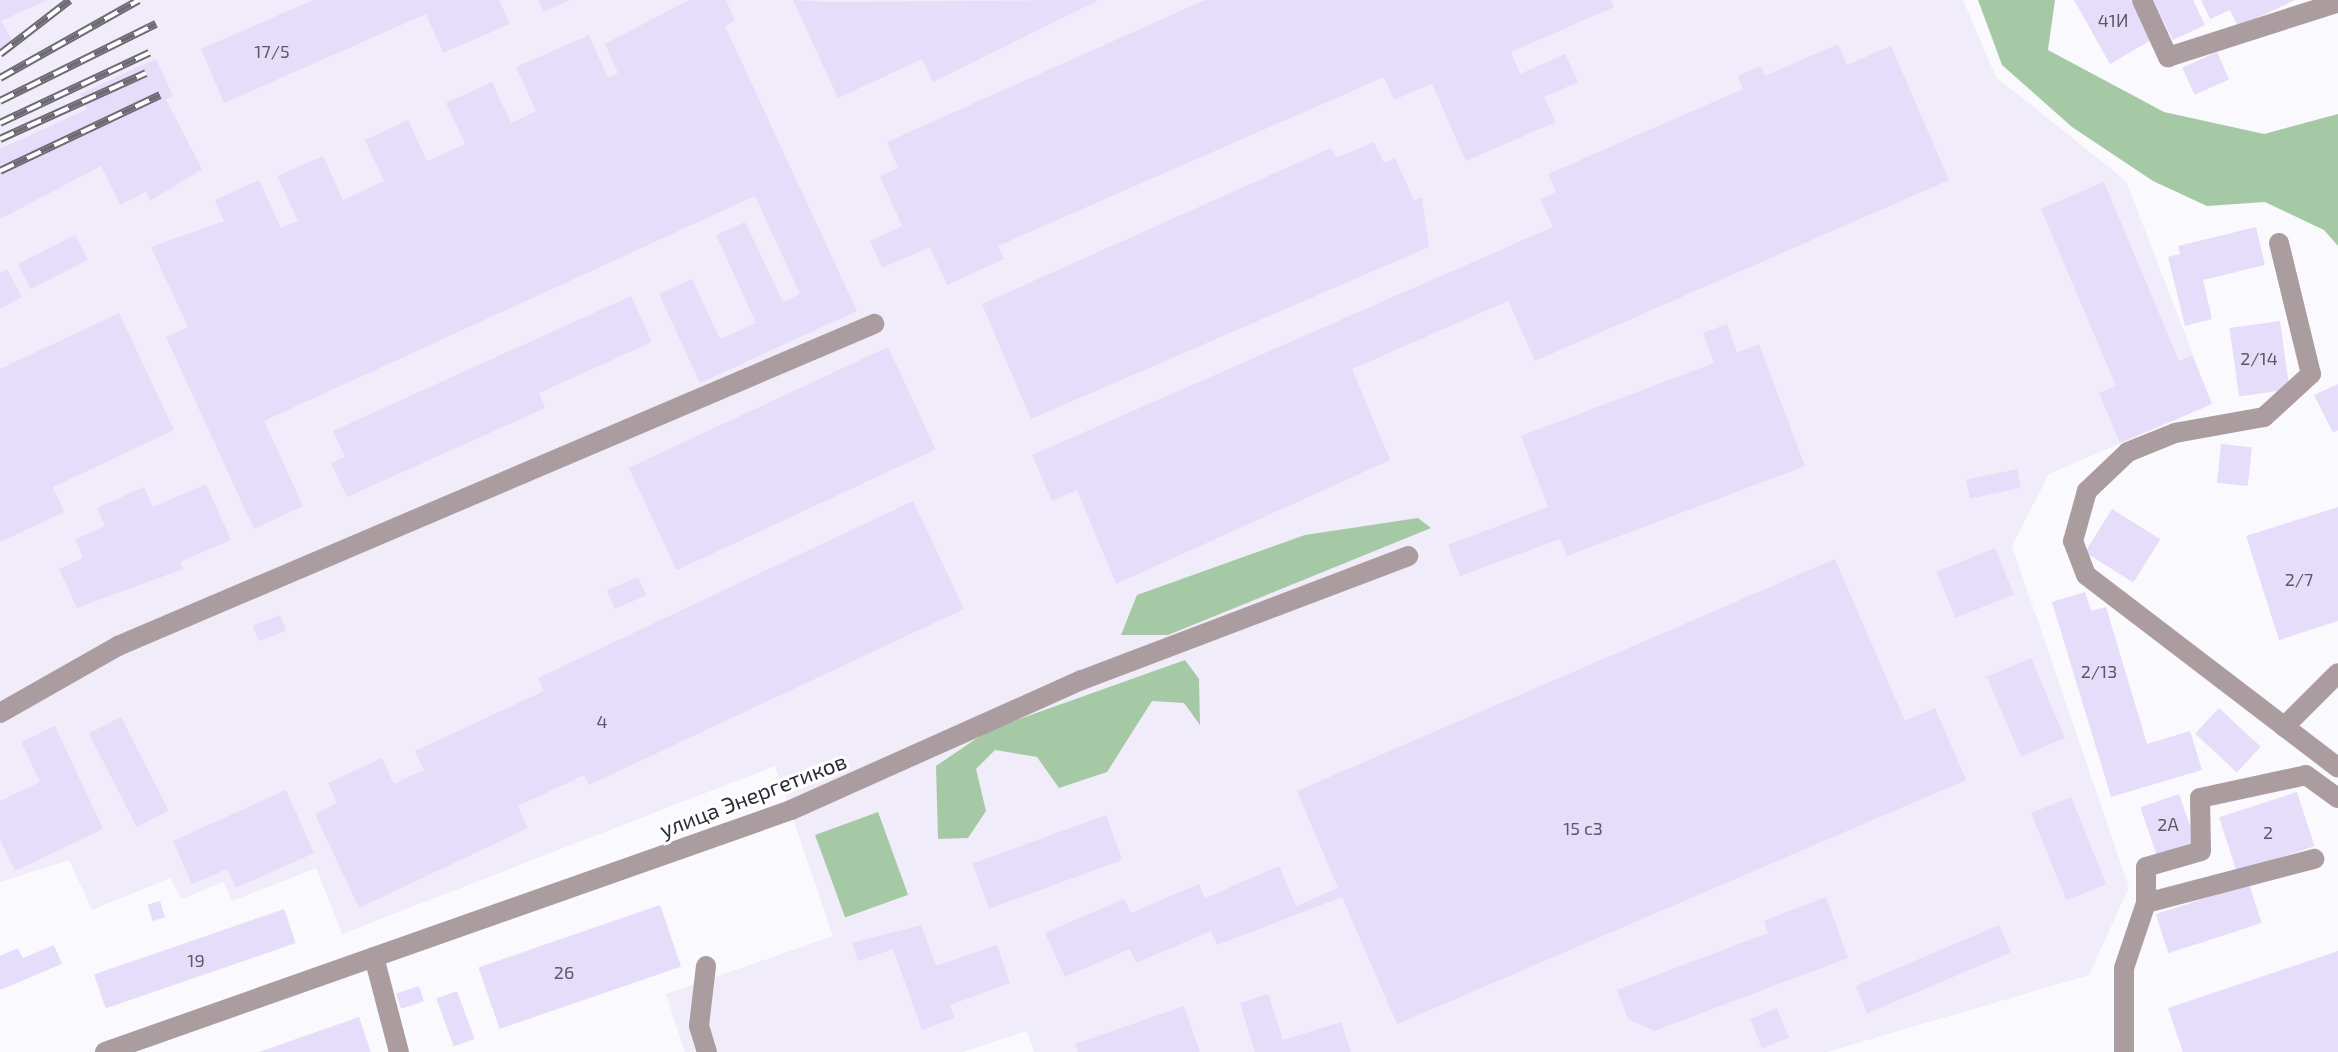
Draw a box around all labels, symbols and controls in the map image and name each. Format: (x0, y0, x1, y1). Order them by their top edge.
house number: 41И (2098, 9, 2128, 31)
house number: 17/5 (254, 40, 290, 62)
house number: 2/14 (2240, 347, 2278, 369)
house number: 2/7 (2285, 568, 2313, 590)
house number: 2/13 (2081, 660, 2117, 682)
house number: 4 (596, 710, 608, 732)
street label: улица Энергетиков (656, 747, 850, 843)
house number: 2А (2157, 813, 2179, 835)
house number: 15 с3 (1563, 817, 1603, 839)
house number: 2 (2263, 821, 2273, 843)
house number: 19 (187, 949, 205, 971)
house number: 26 (554, 961, 574, 983)

